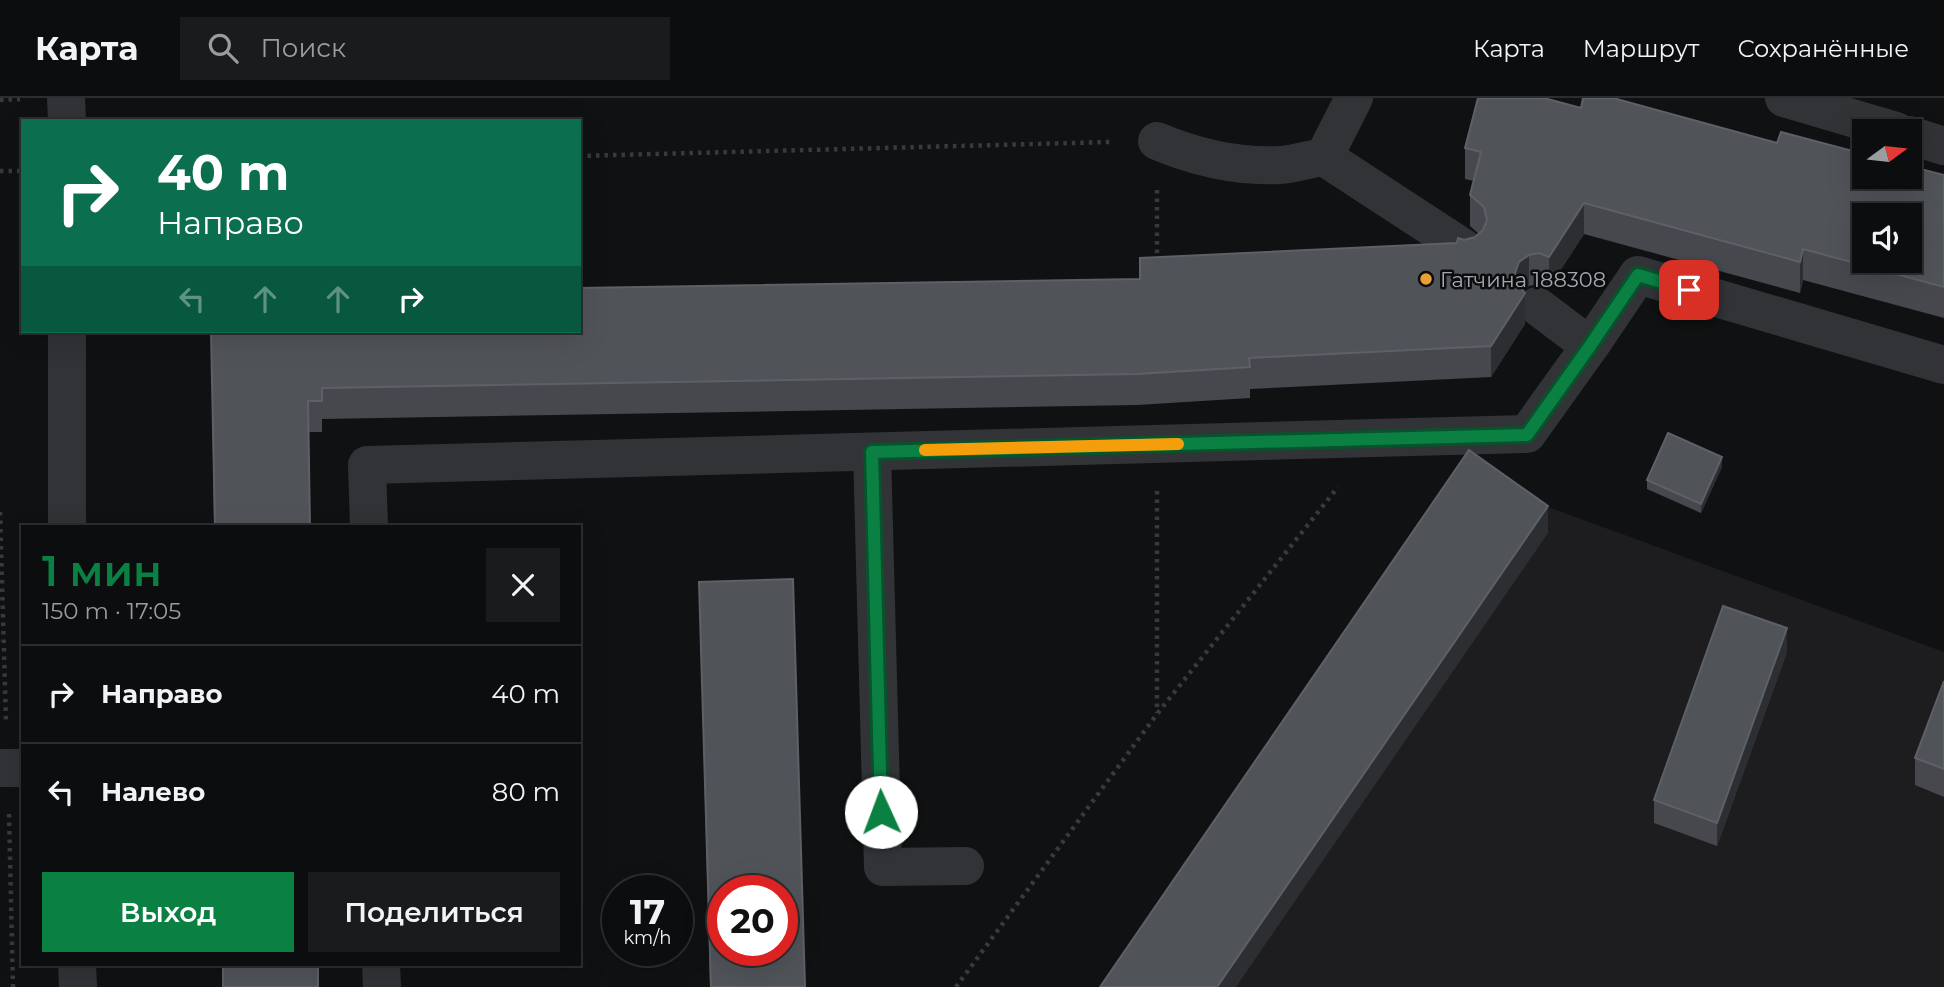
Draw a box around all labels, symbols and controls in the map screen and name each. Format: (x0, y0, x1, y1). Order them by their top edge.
search box (180, 17, 670, 80)
text: Карта (35, 28, 138, 68)
icon: search (204, 29, 242, 67)
text: Поиск (260, 32, 346, 64)
text: Карта (1473, 34, 1545, 63)
text: Маршрут (1583, 34, 1699, 63)
text: Сохранённые (1737, 34, 1909, 63)
north arrow (1852, 119, 1922, 189)
map controls (1852, 119, 1922, 273)
text: 40 m (157, 143, 289, 202)
icon: right (42, 147, 133, 238)
text: Направо (157, 203, 304, 242)
button: sound (1852, 203, 1922, 273)
pin (1659, 260, 1719, 320)
place label: Гатчина 188308 (1440, 267, 1606, 292)
marker: Гатчина 188308 (1418, 271, 1434, 287)
icon: arrive (1670, 271, 1708, 309)
icon: left (173, 280, 211, 318)
icon: ahead (246, 280, 284, 318)
icon: ahead (319, 280, 357, 318)
icon: right (392, 280, 430, 318)
text: 1 мин (42, 545, 162, 597)
button: close (486, 548, 560, 622)
text: 150 m · 17:05 (42, 597, 181, 625)
icon: right (42, 675, 80, 713)
text: Направо (101, 678, 222, 710)
text: 40 m (491, 678, 560, 710)
icon: left (42, 773, 80, 811)
position arrow (844, 775, 918, 849)
text: Налево (101, 776, 205, 808)
text: 80 m (492, 776, 560, 808)
button: Выход (42, 872, 294, 952)
button: Поделиться (308, 872, 560, 952)
speed limit sign: 20 (707, 875, 798, 966)
text: 17 (630, 890, 665, 933)
text: km/h (623, 927, 672, 949)

